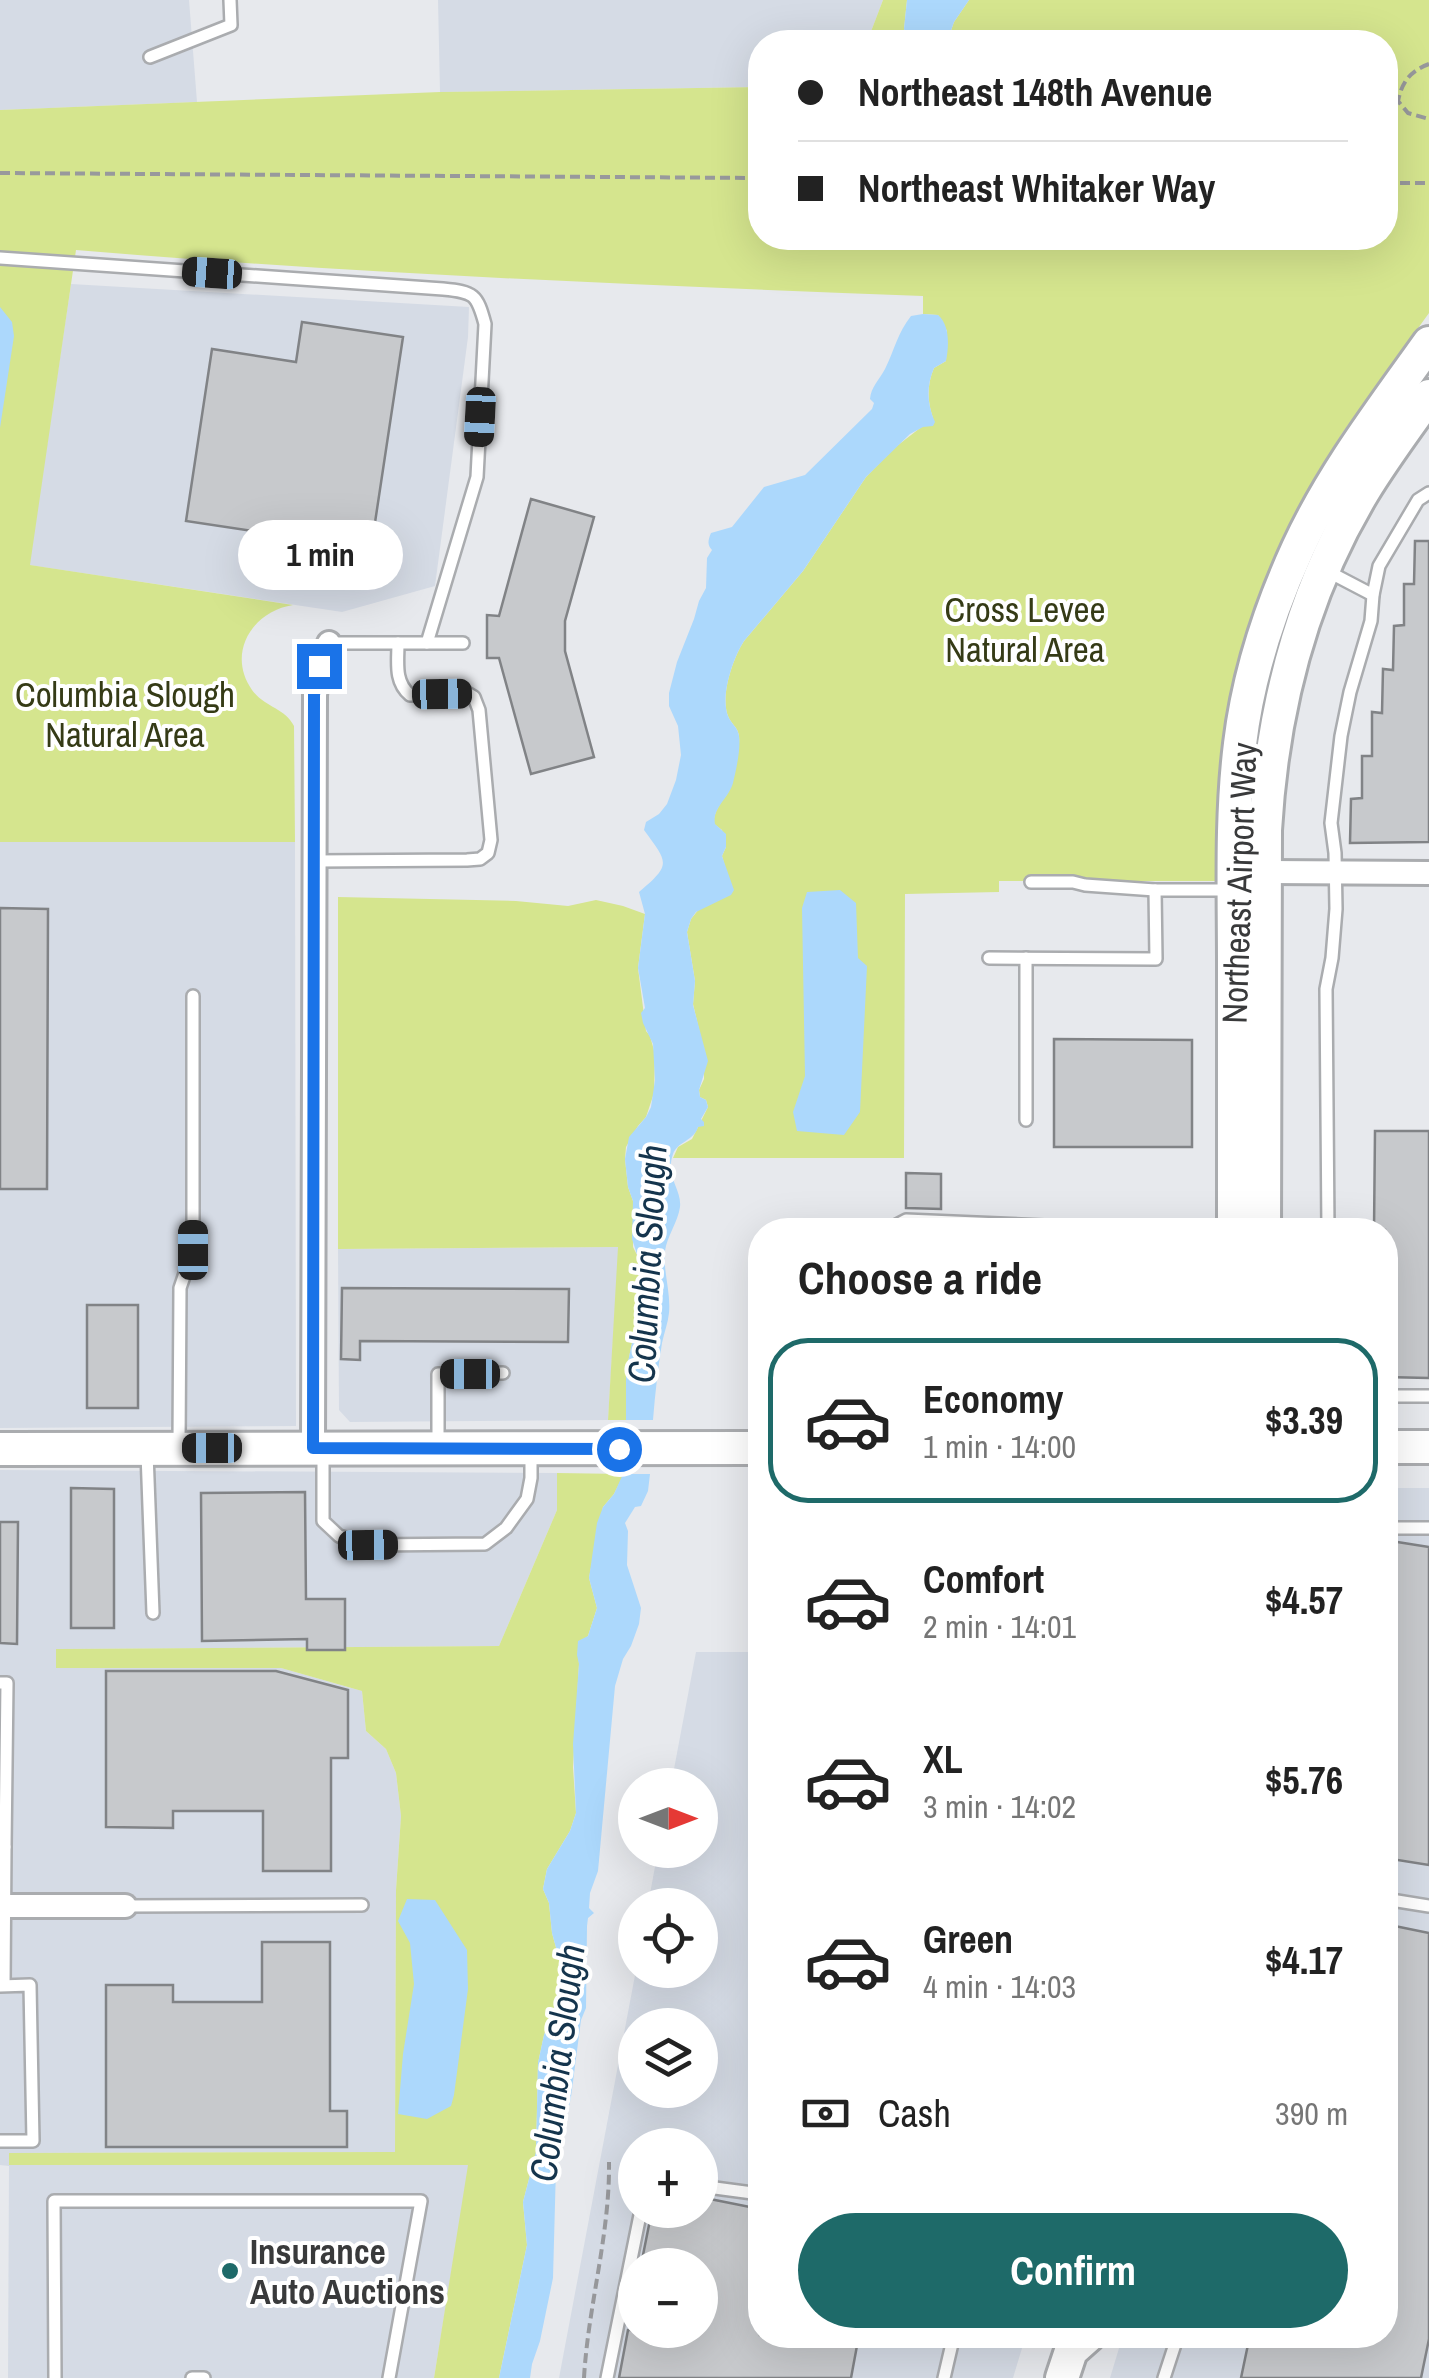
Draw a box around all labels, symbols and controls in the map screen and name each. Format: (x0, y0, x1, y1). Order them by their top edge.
text: Northeast 148th Avenue (858, 67, 1212, 118)
text: Northeast Whitaker Way (858, 163, 1215, 214)
car (181, 256, 243, 290)
car (463, 386, 497, 448)
callout: 1 min (236, 521, 402, 591)
text: 1 min (286, 533, 355, 576)
park label: Cross Levee Natural Area (944, 586, 1106, 673)
route end (297, 644, 342, 689)
park label: Columbia Slough Natural Area (15, 671, 235, 758)
car (412, 678, 472, 710)
street label: Northeast Airport Way (1211, 741, 1267, 1024)
water label: Columbia Slough (615, 1143, 679, 1385)
car (178, 1220, 208, 1280)
text: Choose a ride (798, 1247, 1042, 1308)
car (440, 1359, 500, 1389)
text: Economy (923, 1374, 1063, 1425)
icon: car (803, 1376, 893, 1466)
text: $3.39 (1265, 1395, 1343, 1446)
text: 1 min · 14:00 (923, 1425, 1076, 1468)
route start (597, 1427, 642, 1472)
car (182, 1433, 242, 1463)
car (338, 1529, 398, 1561)
text: Comfort (923, 1554, 1044, 1605)
icon: car (803, 1556, 893, 1646)
text: $4.57 (1265, 1575, 1343, 1626)
text: 2 min · 14:01 (923, 1605, 1076, 1648)
text: XL (923, 1734, 963, 1785)
icon: car (803, 1736, 893, 1826)
text: $5.76 (1265, 1755, 1343, 1806)
north arrow (618, 1768, 718, 1868)
map controls (618, 1768, 718, 2348)
text: 3 min · 14:02 (923, 1785, 1076, 1828)
button: locate (618, 1888, 718, 1988)
text: Green (923, 1914, 1013, 1965)
icon: car (803, 1916, 893, 2006)
text: $4.17 (1265, 1935, 1343, 1986)
water label: Columbia Slough (517, 1941, 597, 2185)
text: 4 min · 14:03 (923, 1965, 1076, 2008)
button: layers (618, 2008, 718, 2108)
icon: cash (798, 2086, 853, 2141)
text: Cash (878, 2088, 951, 2139)
text: 390 m (1275, 2092, 1348, 2135)
button: + (618, 2128, 718, 2228)
button: Confirm (798, 2213, 1348, 2328)
place label: Insurance Auto Auctions (250, 2228, 445, 2315)
button: − (618, 2248, 718, 2348)
marker: Insurance Auto Auctions (219, 2260, 241, 2282)

